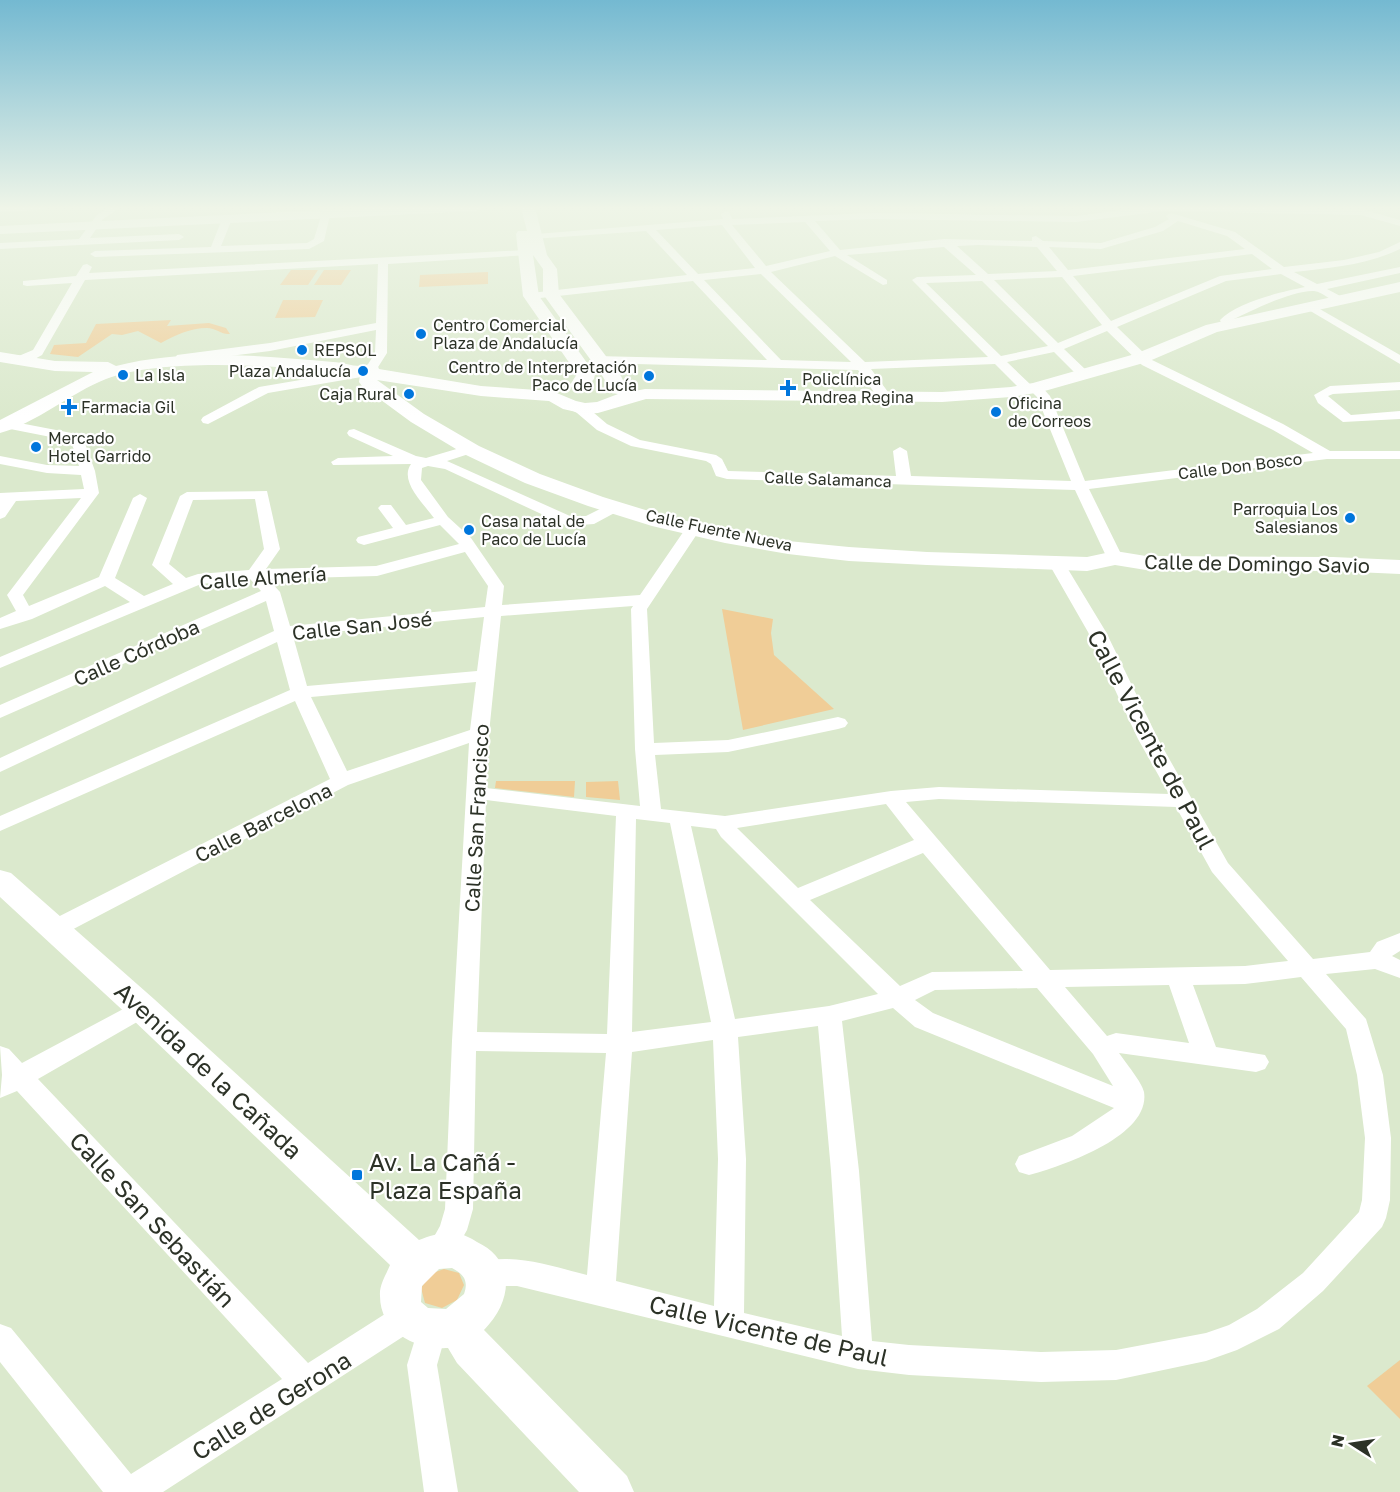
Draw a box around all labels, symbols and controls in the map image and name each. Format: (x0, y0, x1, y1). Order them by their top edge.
place label: Centro Comercial Plaza de Andalucía (433, 315, 578, 353)
marker: Centro Comercial Plaza de Andalucía (414, 327, 428, 341)
place label: REPSOL (314, 340, 376, 360)
marker: REPSOL (295, 343, 309, 357)
place label: Centro de Interpretación Paco de Lucía (448, 357, 637, 395)
place label: Plaza Andalucía (229, 361, 351, 381)
marker: Plaza Andalucía (356, 364, 370, 378)
place label: La Isla (135, 365, 185, 385)
marker: La Isla (116, 368, 130, 382)
marker: Centro de Interpretación Paco de Lucía (642, 369, 656, 383)
place label: Policlínica Andrea Regina (802, 369, 914, 407)
marker: Policlínica Andrea Regina (779, 379, 797, 397)
place label: Caja Rural (319, 384, 397, 404)
marker: Caja Rural (402, 387, 416, 401)
place label: Oficina de Correos (1008, 393, 1091, 431)
place label: Farmacia Gil (81, 397, 175, 417)
marker: Farmacia Gil (62, 400, 76, 414)
marker: Oficina de Correos (989, 405, 1003, 419)
place label: Mercado Hotel Garrido (48, 428, 151, 466)
marker: Mercado Hotel Garrido (29, 440, 43, 454)
street label: Calle Don Bosco (1177, 448, 1303, 484)
street label: Calle Salamanca (764, 467, 892, 491)
place label: Parroquia Los Salesianos (1233, 499, 1338, 537)
street label: Calle Fuente Nueva (644, 505, 794, 555)
place label: Casa natal de Paco de Lucía (481, 511, 586, 549)
marker: Parroquia Los Salesianos (1343, 511, 1357, 525)
marker: Casa natal de Paco de Lucía (462, 523, 476, 537)
street label: Calle de Domingo Savio (1144, 549, 1370, 577)
street label: Calle Almería (199, 561, 327, 593)
street label: Calle San José (291, 606, 433, 644)
street label: Calle Córdoba (69, 614, 203, 690)
street label: Calle Vicente de Paul (1082, 624, 1222, 854)
street label: Calle San Francisco (459, 723, 493, 913)
street label: Calle Barcelona (190, 777, 336, 867)
street label: Avenida de la Cañada (109, 976, 309, 1164)
street label: Calle San Sebastián (64, 1125, 242, 1313)
place label: Av. La Cañá - Plaza España (369, 1147, 522, 1204)
marker: Av. La Cañá - Plaza España (350, 1168, 364, 1182)
street label: Calle Vicente de Paul (647, 1288, 891, 1372)
street label: Calle de Gerona (186, 1344, 356, 1466)
north arrow (1322, 1414, 1382, 1474)
text: N (1326, 1433, 1348, 1449)

